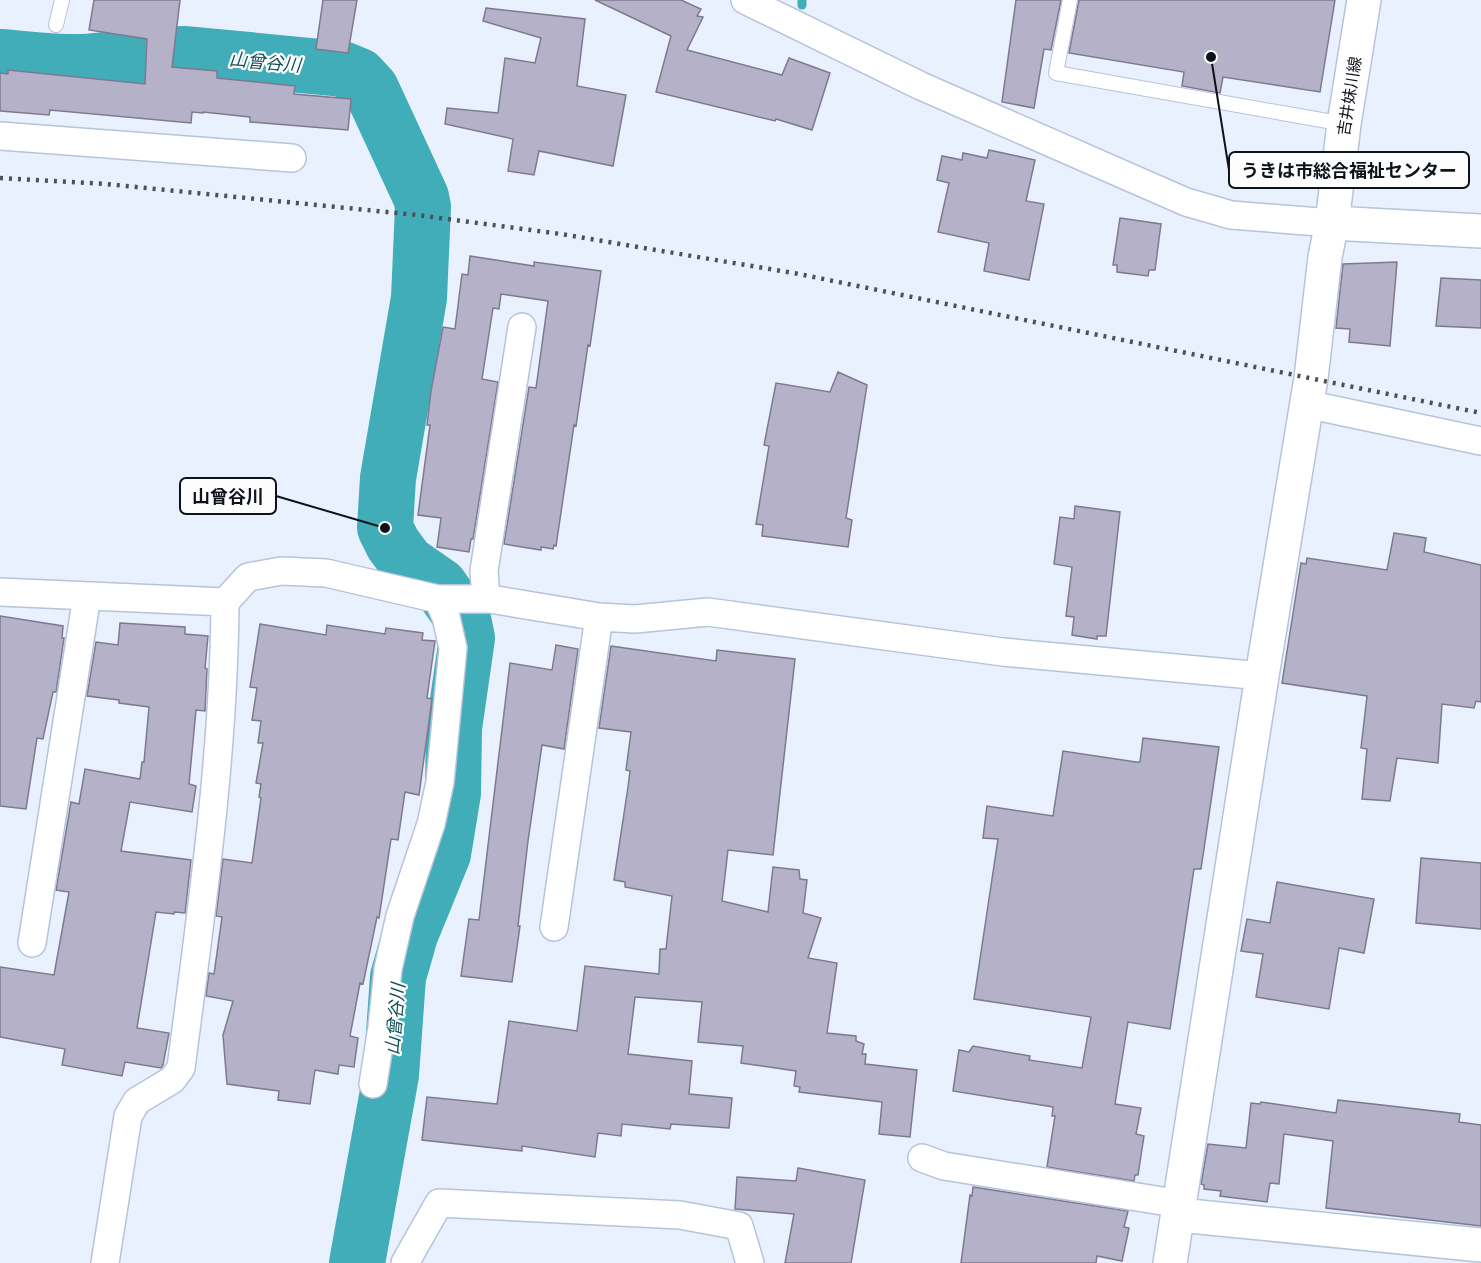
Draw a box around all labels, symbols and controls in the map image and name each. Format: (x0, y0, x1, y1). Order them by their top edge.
water label: 山曾谷川 (228, 45, 304, 79)
street label: 吉井妹川線 (1331, 55, 1367, 137)
callout: うきは市総合福祉センター (1229, 152, 1469, 188)
text: うきは市総合福祉センター (1241, 157, 1457, 184)
callout: 山曾谷川 (180, 478, 276, 514)
text: 山曾谷川 (192, 483, 264, 510)
water label: 山曾谷川 (378, 980, 412, 1056)

